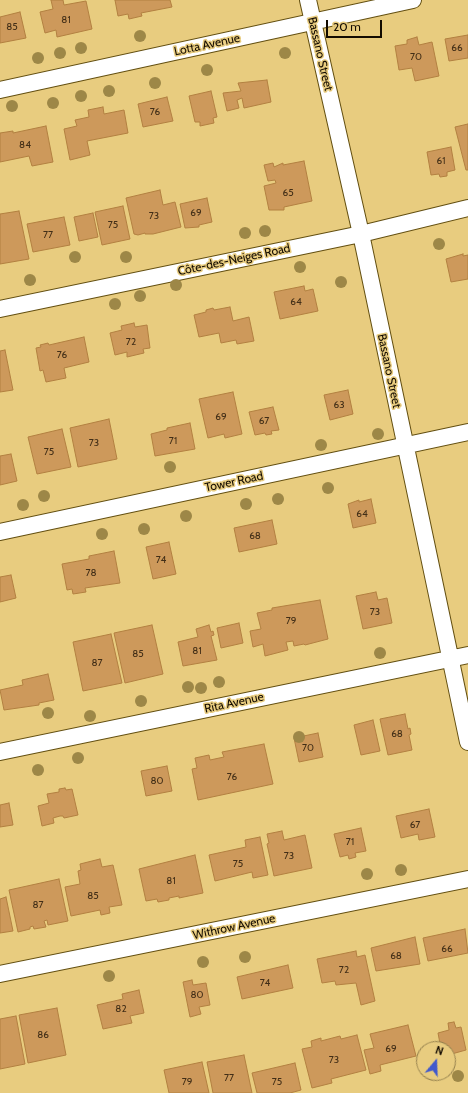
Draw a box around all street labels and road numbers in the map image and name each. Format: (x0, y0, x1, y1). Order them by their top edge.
street label: Bassano Street (304, 16, 336, 92)
street label: Lotta Avenue (173, 31, 241, 59)
street label: Côte-des-Neiges Road (176, 241, 292, 279)
street label: Bassano Street (374, 333, 404, 409)
street label: Tower Road (204, 469, 264, 495)
street label: Rita Avenue (203, 690, 265, 716)
street label: Withrow Avenue (191, 911, 277, 943)

